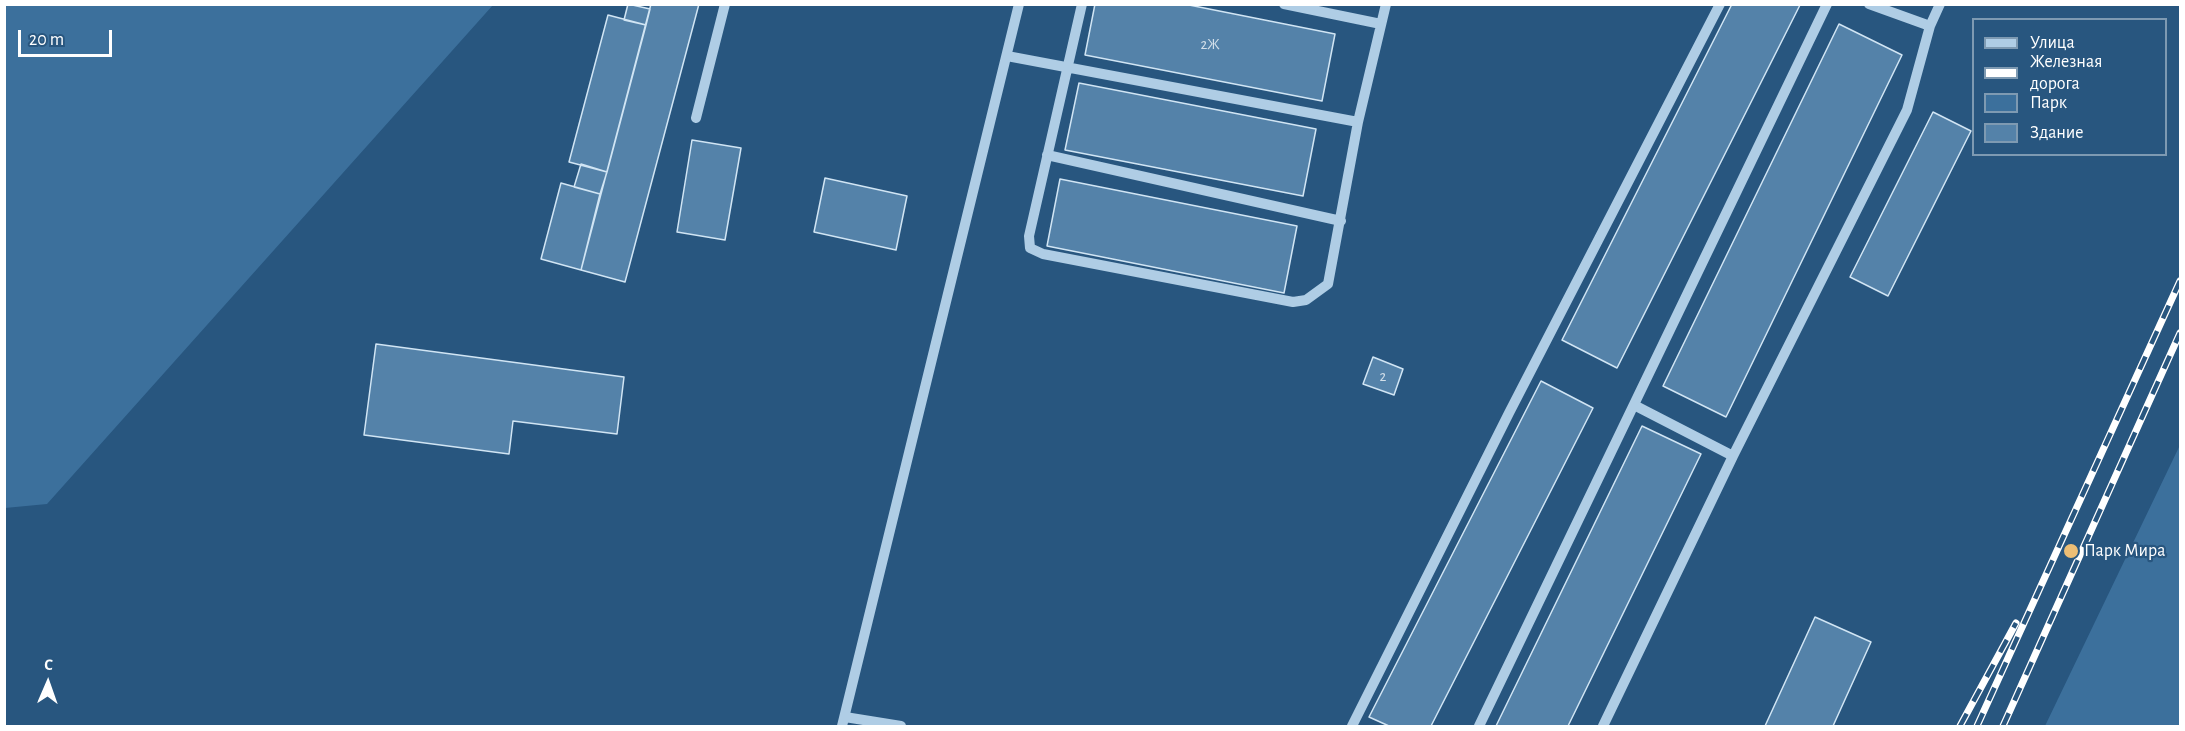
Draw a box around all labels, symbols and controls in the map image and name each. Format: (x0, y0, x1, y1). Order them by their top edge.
scale bar (21, 18, 116, 56)
legend (1972, 18, 2167, 156)
text: 20 m (29, 31, 64, 49)
text: Улица (2030, 34, 2075, 52)
house number: 2Ж (1200, 35, 1220, 53)
text: Железная дорога (2030, 53, 2102, 93)
text: Парк (2030, 94, 2067, 112)
text: Здание (2030, 124, 2084, 142)
house number: 2 (1380, 367, 1386, 385)
place label: Парк Мира (2084, 540, 2165, 562)
marker: Парк Мира (2062, 542, 2080, 560)
north arrow (18, 653, 78, 713)
text: С (44, 657, 53, 673)

